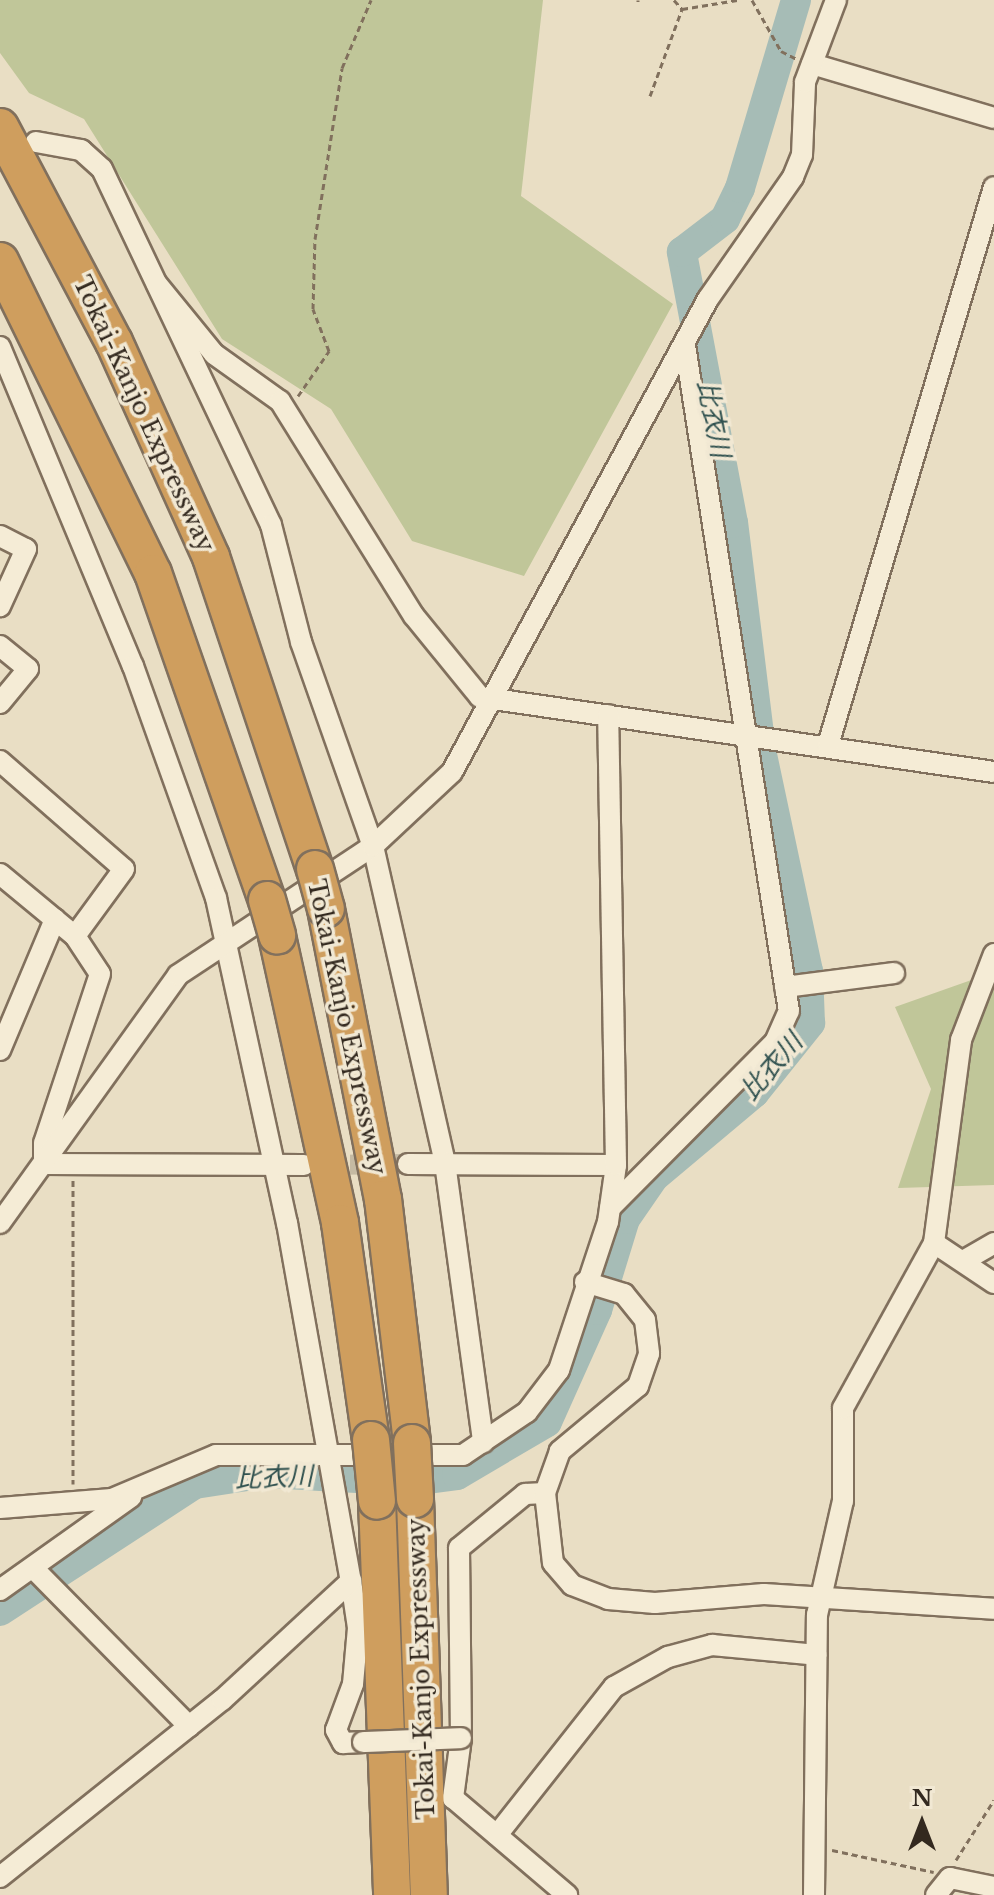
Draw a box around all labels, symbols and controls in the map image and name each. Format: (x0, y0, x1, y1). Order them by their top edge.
street label: Tokai-Kanjo Expressway (67, 271, 221, 557)
water label: 比衣川 (690, 378, 736, 460)
street label: Tokai-Kanjo Expressway (302, 877, 392, 1177)
water label: 比衣川 (735, 1027, 809, 1107)
water label: 比衣川 (234, 1461, 314, 1495)
street label: Tokai-Kanjo Expressway (401, 1518, 441, 1820)
north arrow (882, 1783, 962, 1863)
text: N (912, 1785, 932, 1812)

